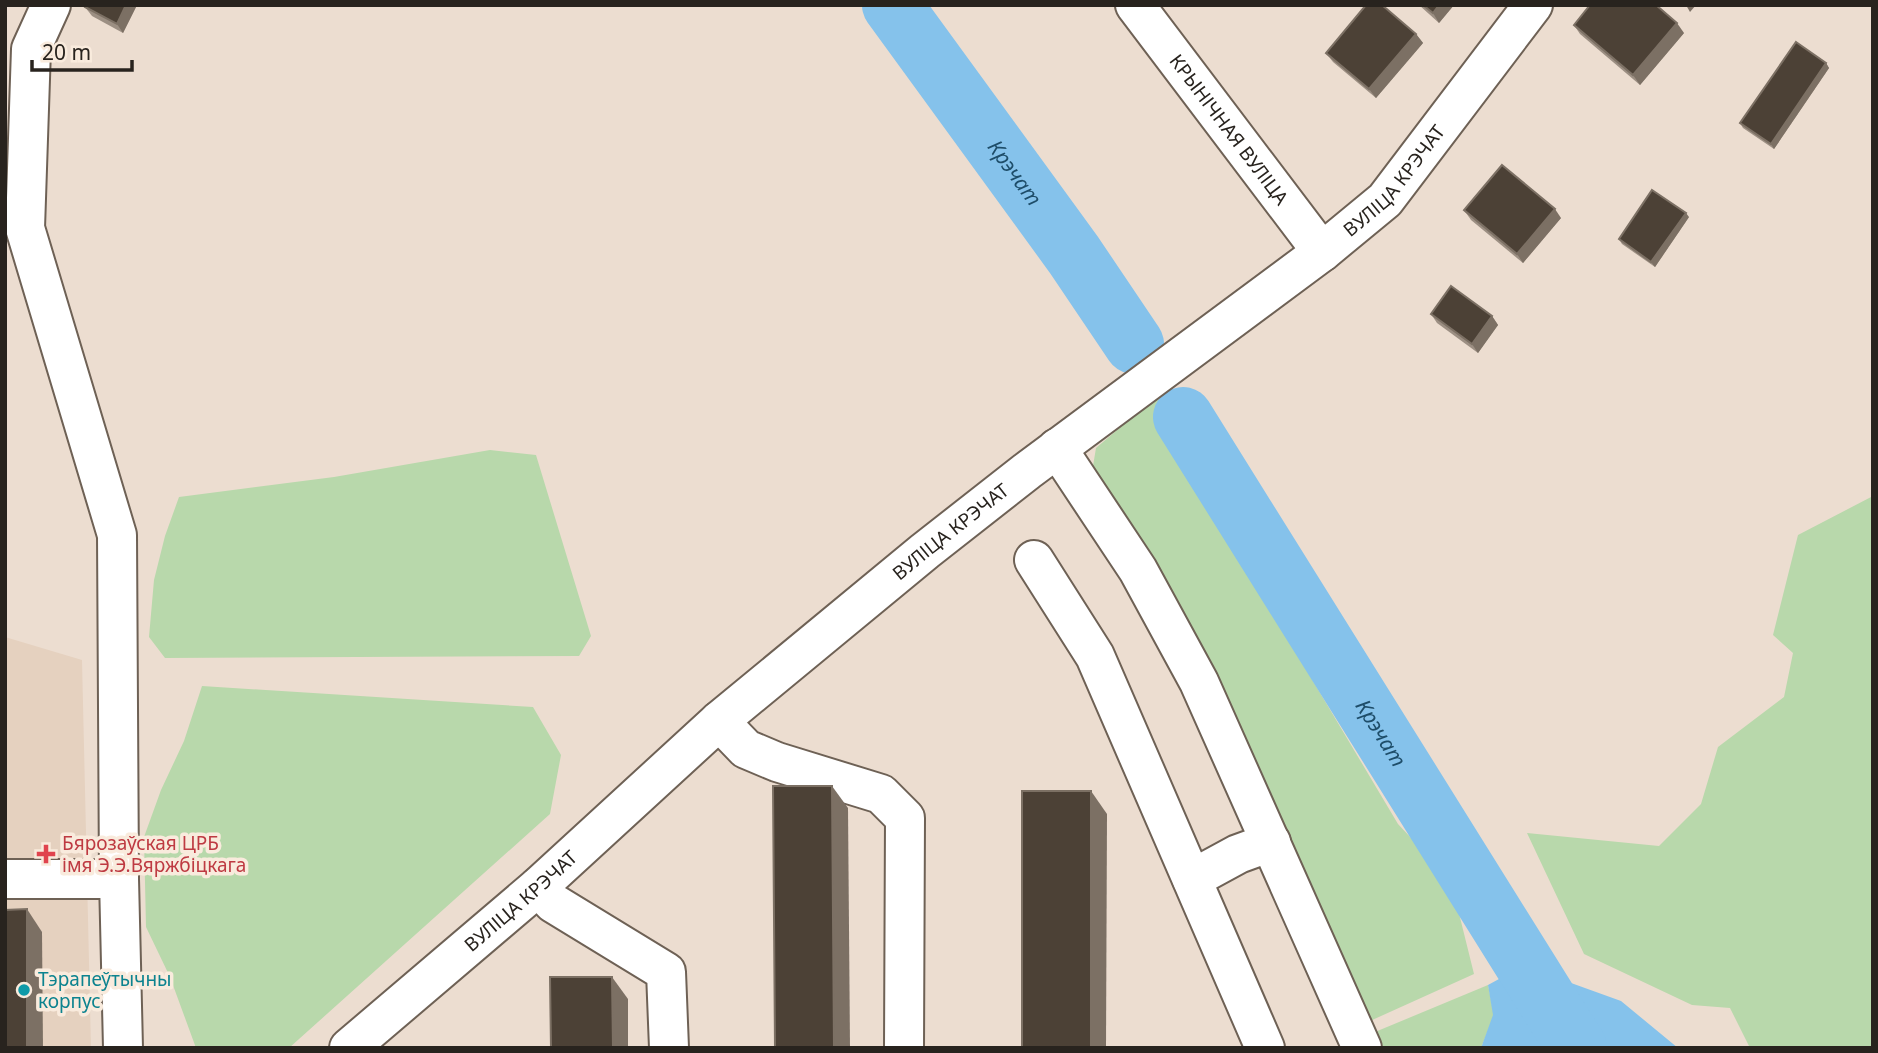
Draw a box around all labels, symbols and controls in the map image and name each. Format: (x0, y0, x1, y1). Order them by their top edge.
scale bar (32, 28, 131, 72)
text: 20 m (42, 38, 91, 66)
street label: КРЫНІЧНАЯ ВУЛІЦА (1164, 49, 1295, 211)
street label: ВУЛІЦА КРЭЧАТ (1338, 119, 1451, 242)
water label: Крэчат (982, 134, 1049, 211)
street label: ВУЛІЦА КРЭЧАТ (887, 477, 1014, 586)
water label: Крэчат (1350, 694, 1413, 772)
place label: Бярозаўская ЦРБ імя Э.Э.Вяржбіцкага (62, 830, 246, 878)
marker: Бярозаўская ЦРБ імя Э.Э.Вяржбіцкага (36, 844, 56, 864)
street label: ВУЛІЦА КРЭЧАТ (459, 844, 583, 957)
place label: Тэрапеўтычны корпус (38, 966, 172, 1014)
marker: Тэрапеўтычны корпус (16, 982, 32, 998)

